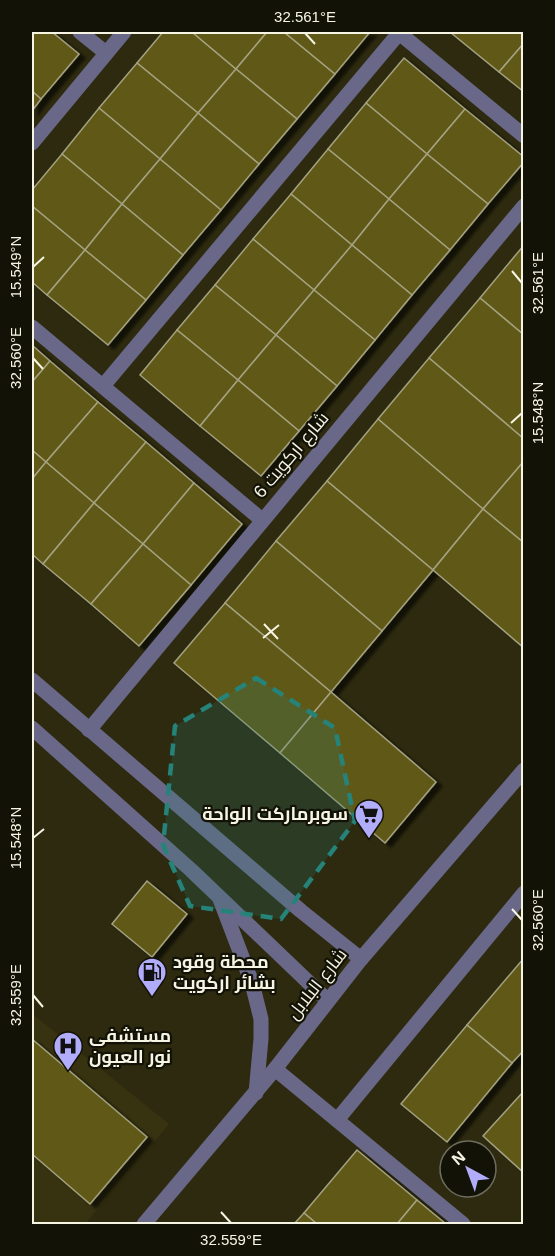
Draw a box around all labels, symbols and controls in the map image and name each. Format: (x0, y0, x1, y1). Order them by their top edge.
text: 32.561°E (274, 8, 336, 25)
text: 15.549°N (7, 236, 24, 298)
text: 32.561°E (529, 252, 546, 314)
text: 32.560°E (7, 327, 24, 389)
text: 15.548°N (529, 382, 546, 444)
street label: شارع اركويت 6 (249, 408, 334, 503)
supermarket icon: سوبرماركت الواحة (353, 798, 385, 840)
place label: سوبرماركت الواحة (202, 804, 348, 825)
text: 15.548°N (7, 807, 24, 869)
text: 32.560°E (529, 889, 546, 951)
street label: شارع البلابل (283, 945, 352, 1025)
place label: محطة وقود بشائر اركويت (173, 952, 276, 994)
fuel station icon: محطة وقود بشائر اركويت (136, 956, 168, 998)
text: 32.559°E (7, 964, 24, 1026)
place label: مستشفى نور العيون (89, 1026, 171, 1068)
hospital icon: مستشفى نور العيون (52, 1030, 84, 1072)
north arrow (438, 1139, 498, 1199)
text: N (449, 1148, 468, 1168)
text: 32.559°E (200, 1231, 262, 1248)

